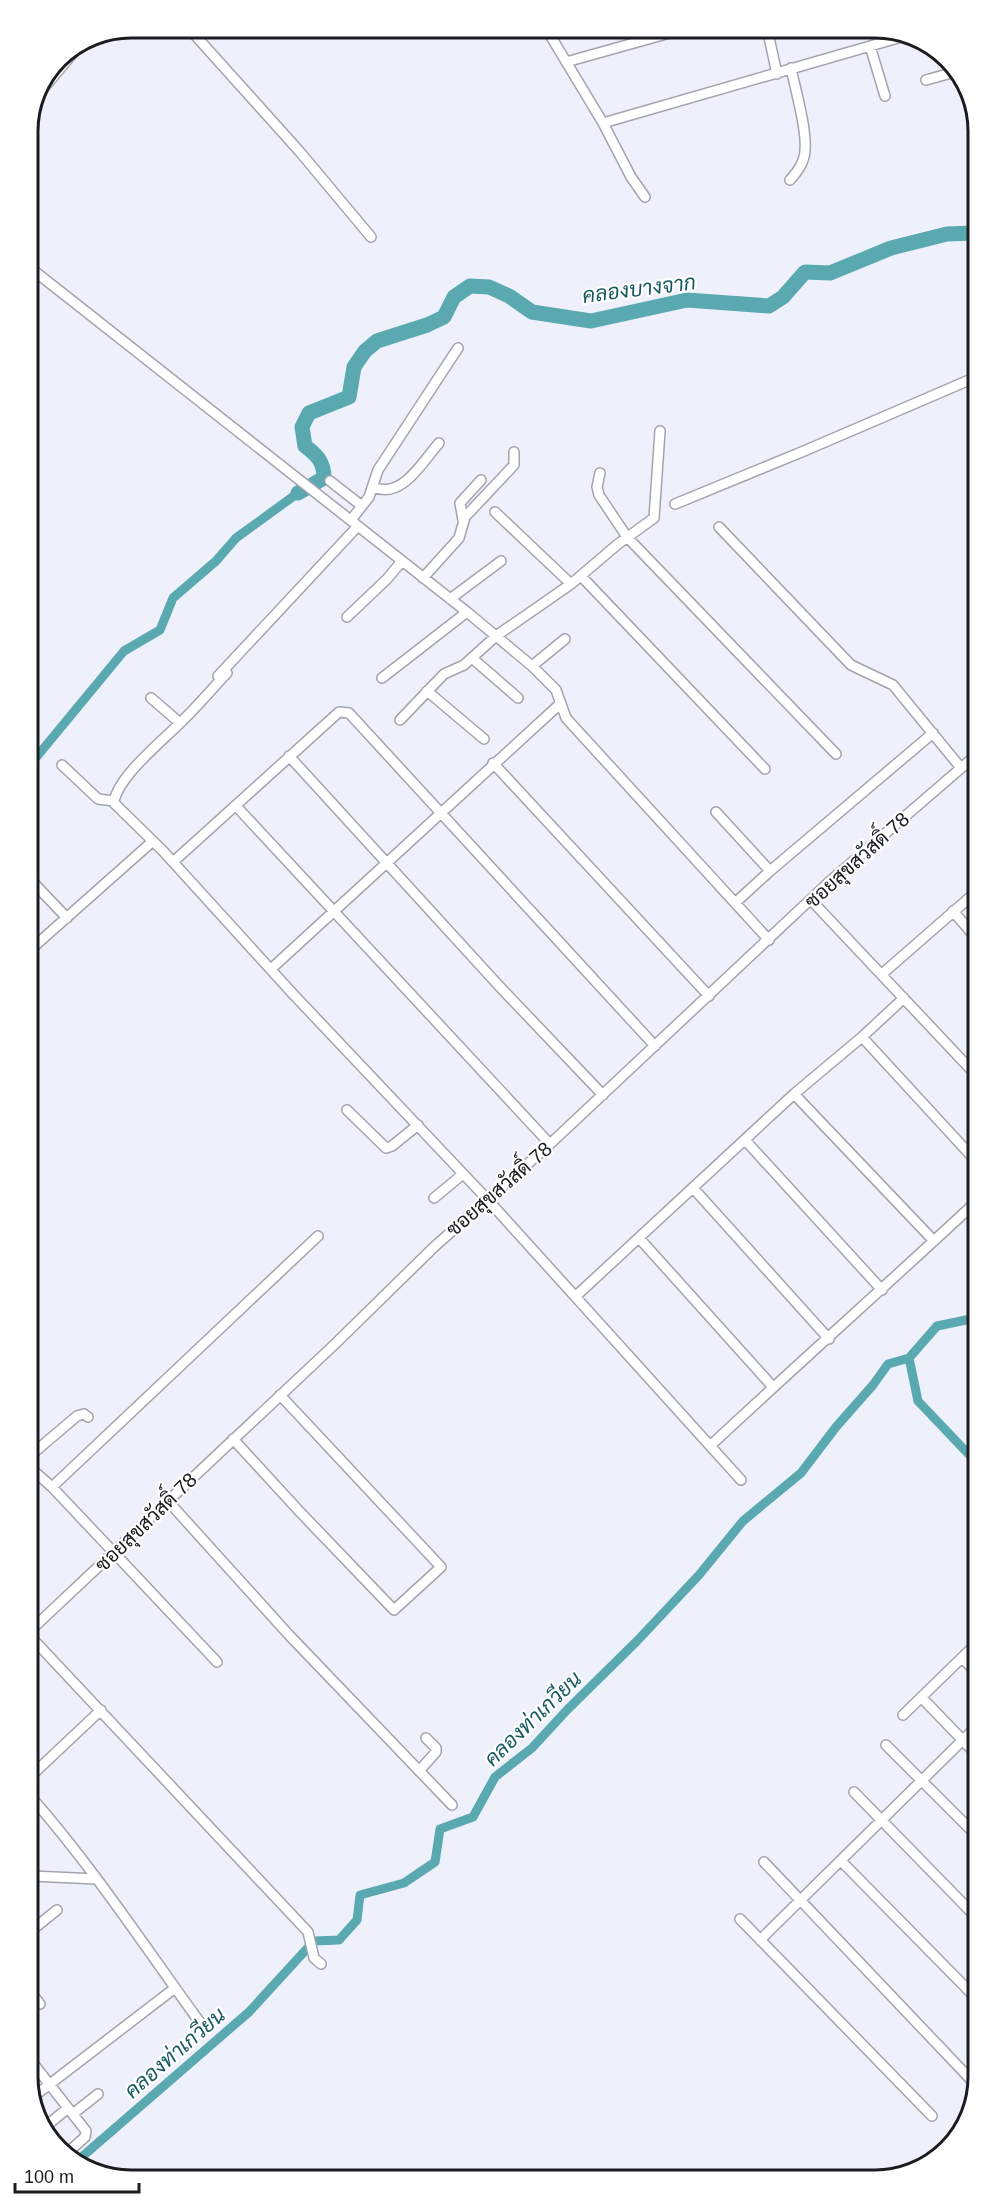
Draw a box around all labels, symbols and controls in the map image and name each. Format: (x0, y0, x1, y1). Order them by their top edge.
water label: คลองบางจาก (581, 270, 697, 307)
street label: ซอยสุขสวัสดิ์ 78 (796, 802, 915, 915)
street label: ซอยสุขสวัสดิ์ 78 (437, 1132, 558, 1243)
street label: ซอยสุขสวัสดิ์ 78 (86, 1463, 203, 1578)
water label: คลองท่าเกวียน (479, 1666, 586, 1770)
water label: คลองท่าเกวียน (119, 2002, 230, 2102)
scale bar (15, 2156, 140, 2194)
text: 100 m (24, 2167, 74, 2187)

